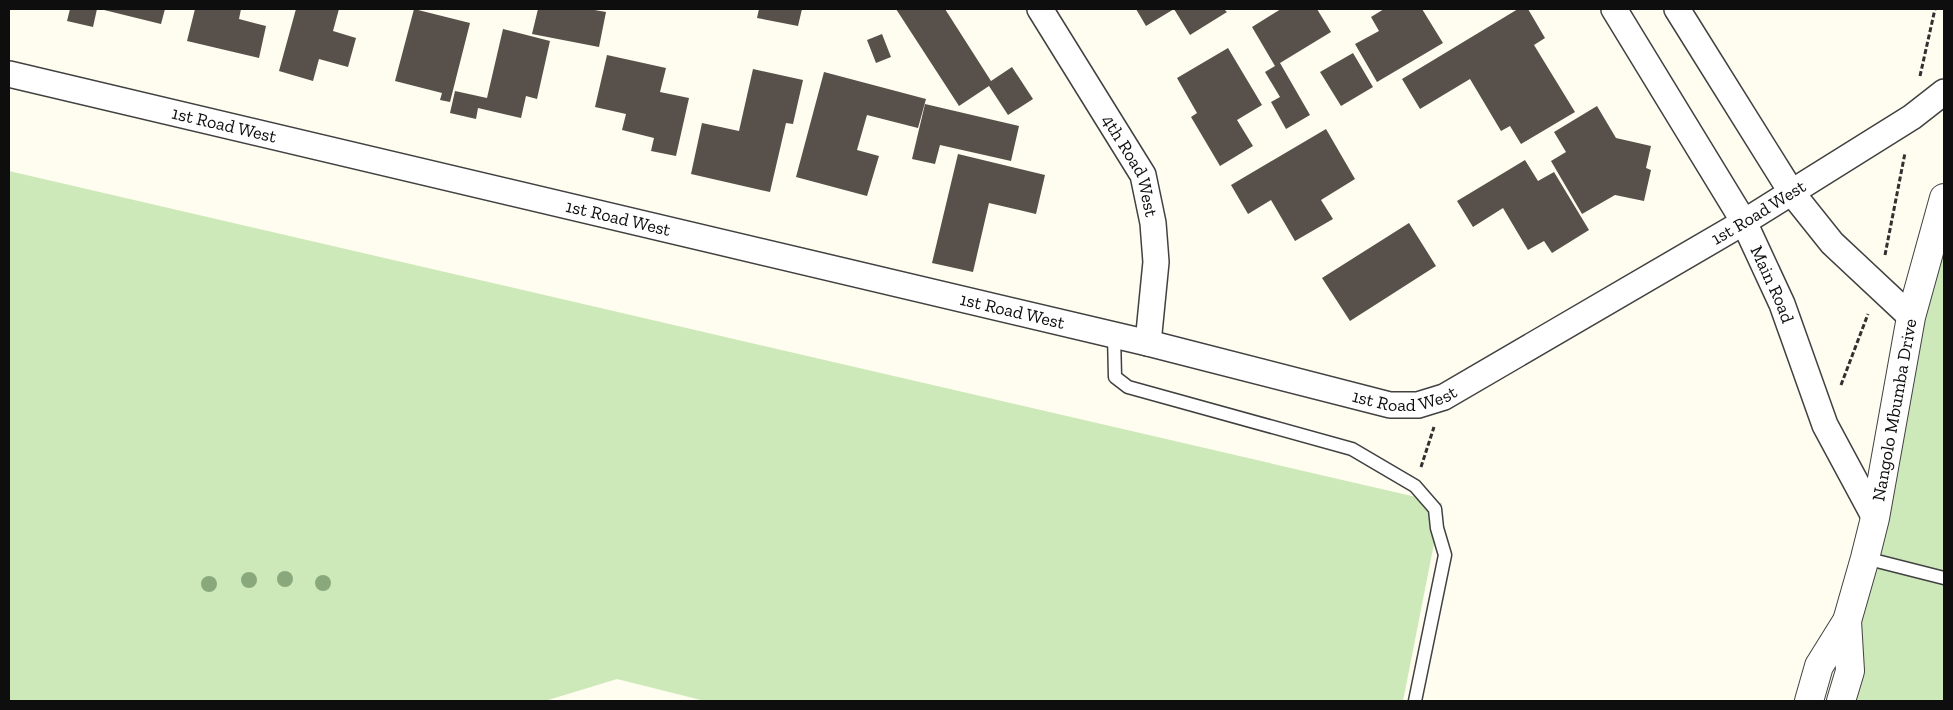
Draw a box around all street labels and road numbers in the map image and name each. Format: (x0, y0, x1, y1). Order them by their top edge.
street label: 1st Road West (170, 102, 279, 148)
street label: 4th Road West (1097, 110, 1162, 219)
street label: 1st Road West (1707, 175, 1810, 250)
street label: 1st Road West (564, 195, 673, 241)
street label: Main Road (1745, 242, 1799, 326)
street label: 1st Road West (958, 288, 1067, 334)
street label: Nangolo Mbumba Drive (1867, 317, 1922, 503)
street label: 1st Road West (1350, 381, 1461, 416)

